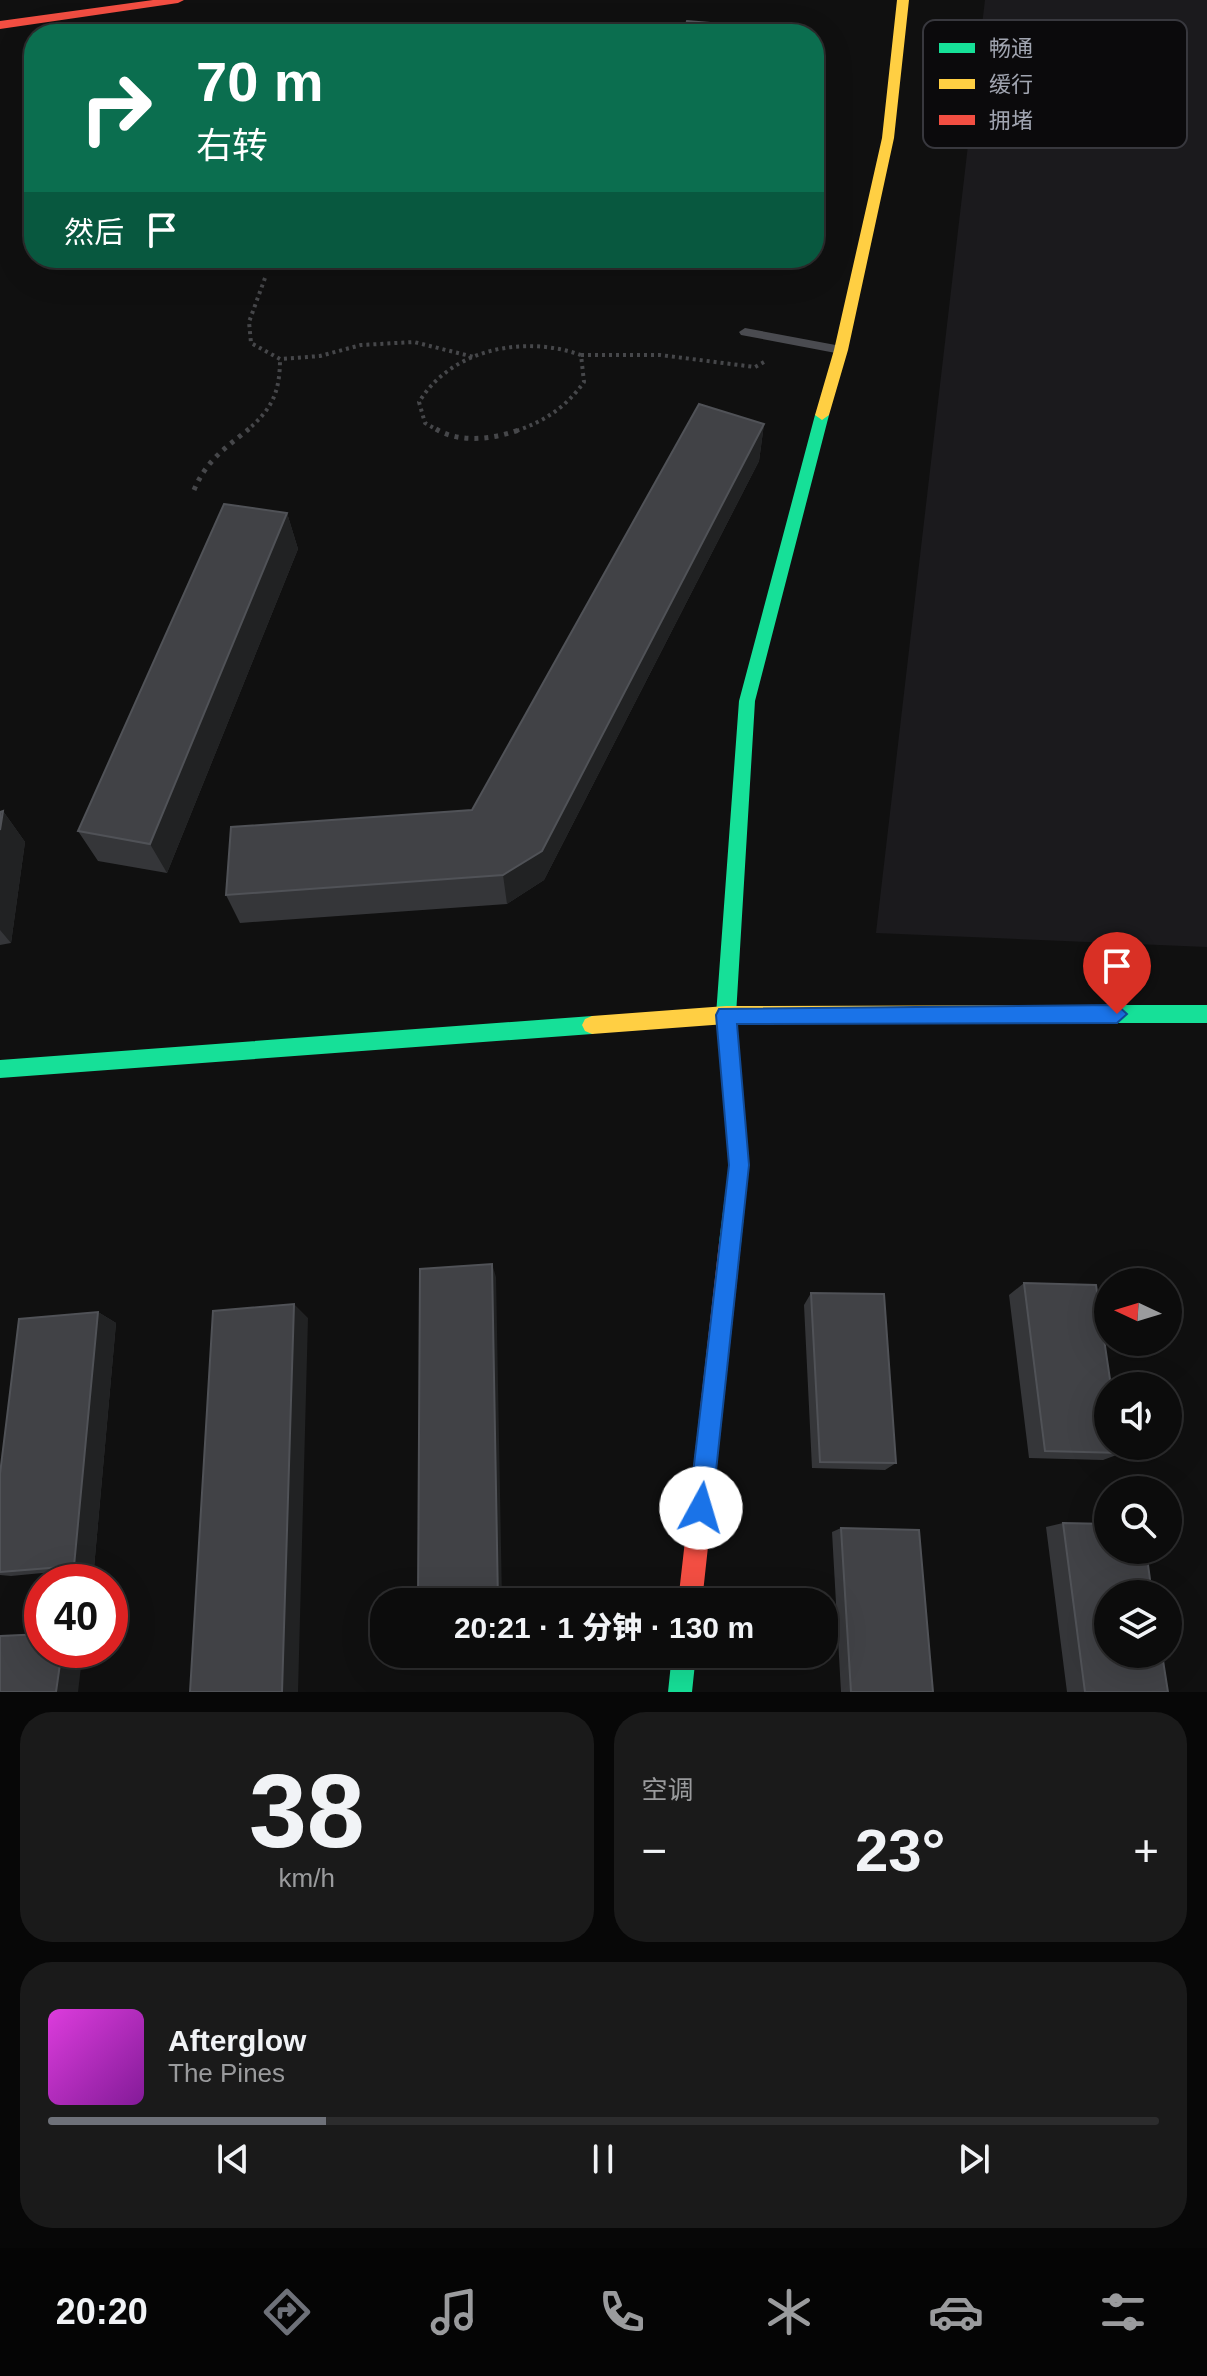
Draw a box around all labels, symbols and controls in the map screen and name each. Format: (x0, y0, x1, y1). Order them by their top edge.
legend (923, 20, 1187, 148)
text: 畅通 (989, 36, 1033, 61)
text: 70 m (196, 50, 324, 113)
icon: right (64, 56, 168, 160)
text: 缓行 (989, 72, 1033, 97)
text: 拥堵 (989, 108, 1033, 133)
text: 右转 (196, 125, 268, 166)
icon: arrive (140, 208, 184, 252)
text: 然后 (64, 216, 124, 249)
pin (1083, 932, 1151, 1014)
icon: arrive (1095, 944, 1139, 988)
north arrow (1094, 1268, 1182, 1356)
map controls (1094, 1268, 1182, 1668)
button: sound (1094, 1372, 1182, 1460)
position arrow (659, 1466, 743, 1550)
button: search (1094, 1476, 1182, 1564)
speed limit sign: 40 (24, 1564, 128, 1668)
button: layers (1094, 1580, 1182, 1668)
text: 20:21 · 1 分钟 · 130 m (454, 1611, 754, 1644)
text: 38 (249, 1753, 365, 1869)
text: 空调 (642, 1775, 694, 1805)
text: 23° (855, 1817, 946, 1884)
text: − (642, 1826, 667, 1875)
text: + (1133, 1826, 1159, 1875)
text: km/h (279, 1863, 335, 1893)
text: Afterglow (168, 2024, 306, 2057)
text: The Pines (168, 2058, 285, 2088)
icon: previous (211, 2137, 255, 2181)
icon: pause (581, 2137, 625, 2181)
icon: next (952, 2137, 996, 2181)
icon: directions (259, 2284, 315, 2340)
icon: music (426, 2284, 482, 2340)
icon: phone (594, 2284, 650, 2340)
icon: climate (761, 2284, 817, 2340)
icon: car (928, 2284, 984, 2340)
icon: filters (1095, 2284, 1151, 2340)
text: 20:20 (56, 2291, 148, 2332)

